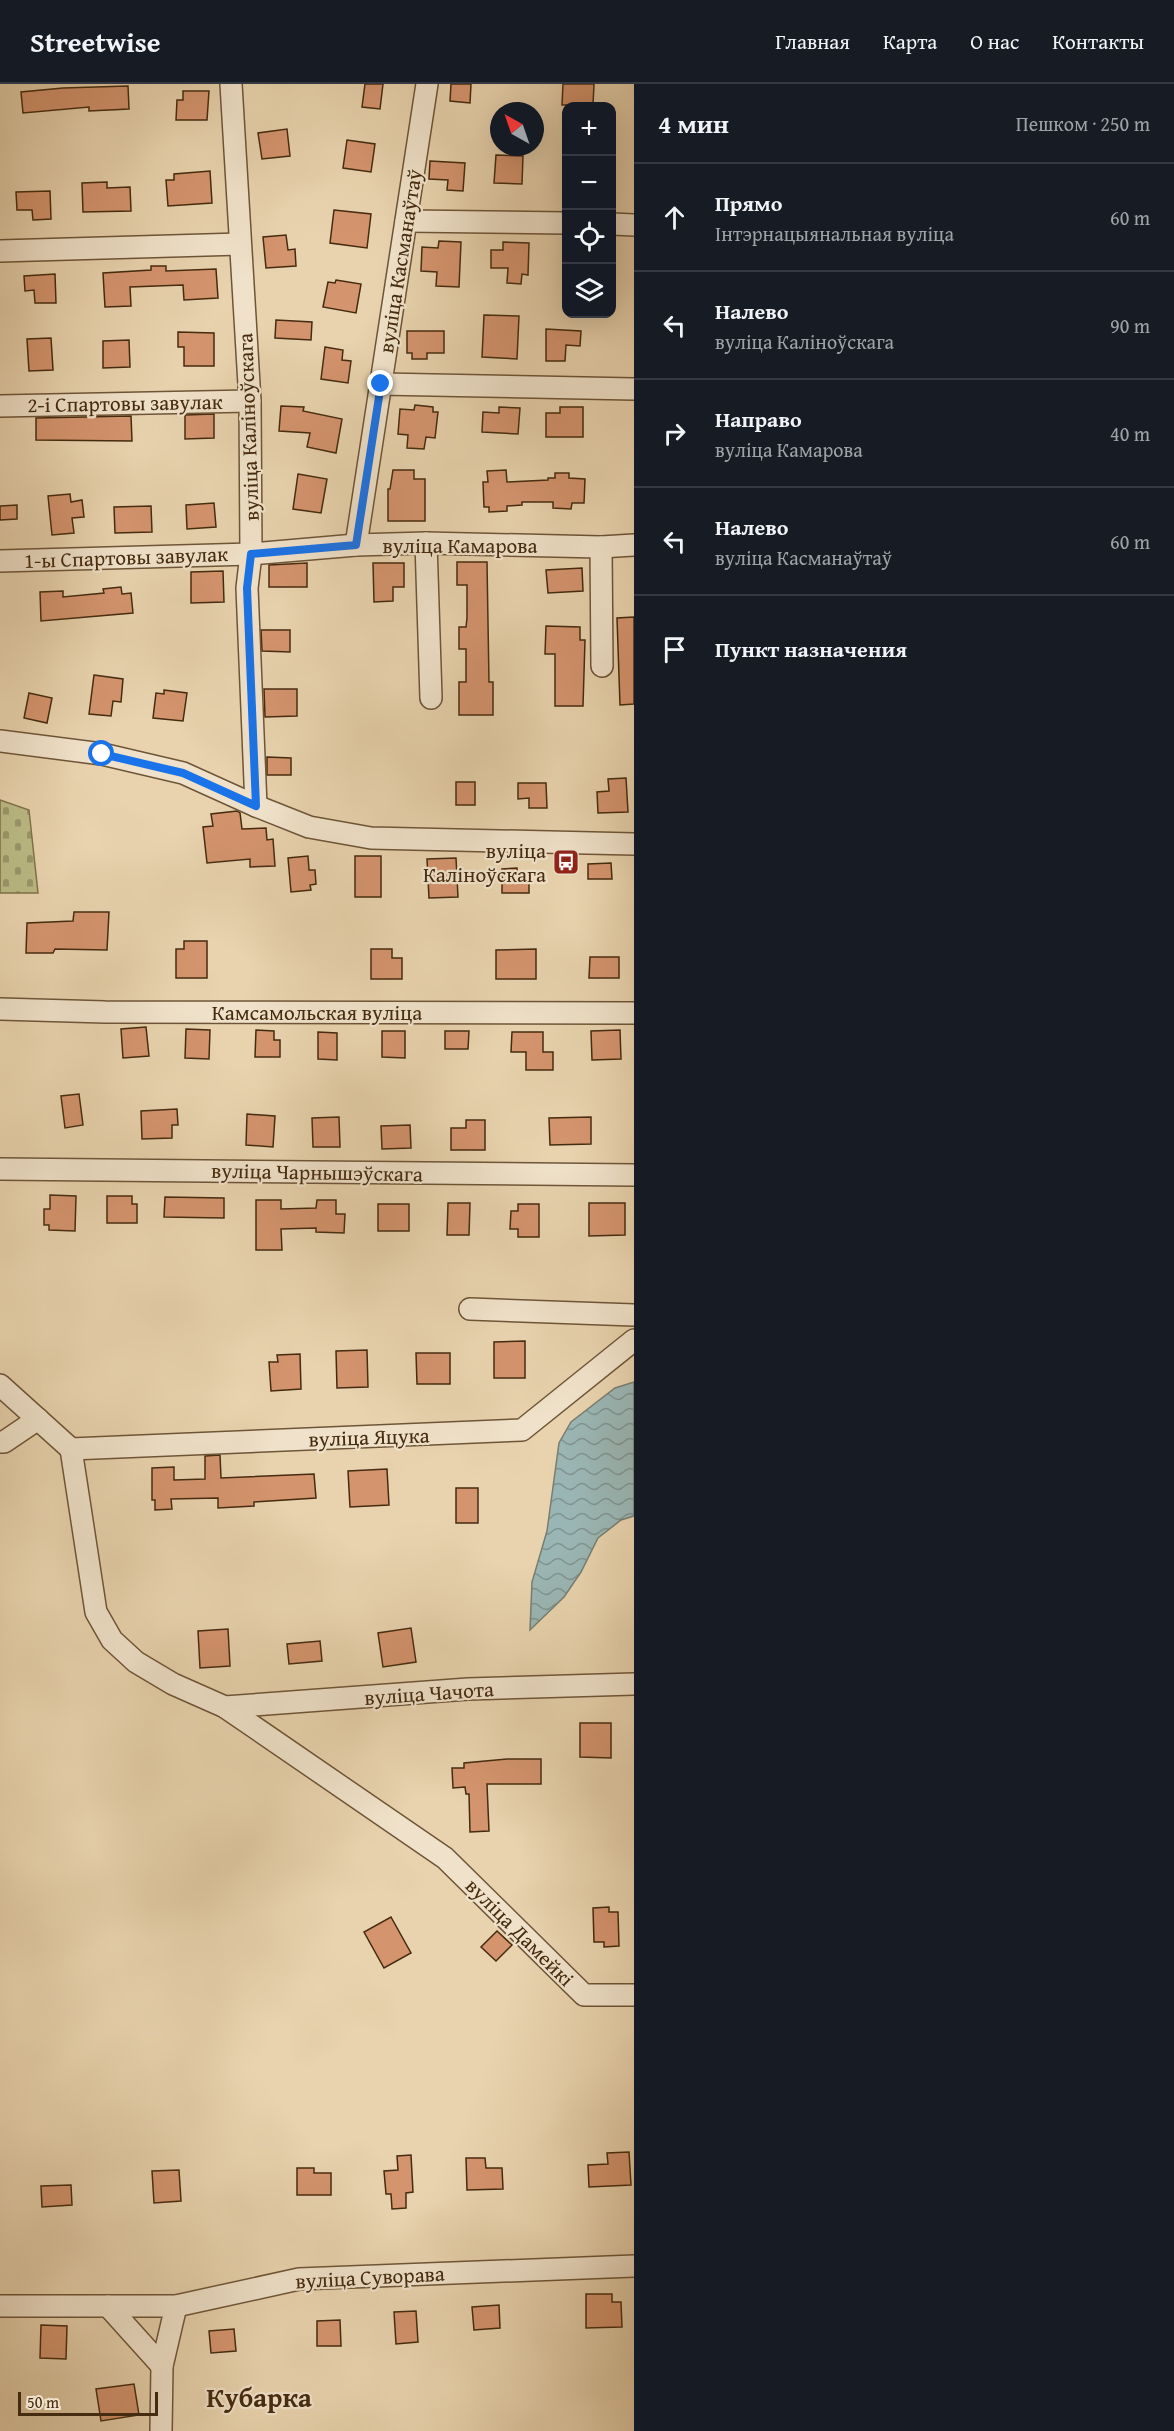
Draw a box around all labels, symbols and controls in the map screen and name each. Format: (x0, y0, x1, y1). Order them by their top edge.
text: Streetwise (30, 21, 160, 62)
text: Главная (775, 26, 850, 57)
text: Карта (883, 26, 937, 57)
text: О нас (970, 26, 1019, 57)
text: Контакты (1052, 26, 1144, 57)
north arrow (490, 102, 544, 156)
map controls (562, 102, 616, 318)
button: + (562, 102, 616, 156)
text: 4 мин (658, 104, 729, 143)
text: Пешком · 250 m (1016, 109, 1150, 138)
button: − (562, 156, 616, 210)
street label: вуліца Касманаўтаў (370, 166, 430, 355)
text: Прямо (715, 187, 782, 219)
icon: ahead (658, 201, 691, 234)
text: 60 m (1110, 203, 1150, 232)
button: locate (562, 210, 616, 264)
text: Інтэрнацыянальная вуліца (715, 219, 954, 248)
button: layers (562, 264, 616, 318)
text: Налево (715, 295, 788, 327)
icon: left (658, 309, 691, 342)
text: 90 m (1110, 311, 1150, 340)
text: вуліца Каліноўскага (715, 327, 894, 356)
street label: вуліца Каліноўскага (229, 332, 267, 522)
route end (367, 370, 393, 396)
street label: 2-і Спартовы завулак (27, 386, 223, 420)
text: Направо (715, 403, 802, 435)
icon: right (658, 417, 691, 450)
text: 40 m (1110, 419, 1150, 448)
text: вуліца Камарова (715, 435, 863, 464)
text: Налево (715, 511, 788, 543)
icon: left (658, 525, 691, 558)
text: 60 m (1110, 527, 1150, 556)
street label: вуліца Камарова (382, 530, 538, 561)
street label: 1-ы Спартовы завулак (23, 538, 229, 576)
text: вуліца Касманаўтаў (715, 543, 892, 572)
icon: arrive (658, 633, 691, 666)
text: Пункт назначения (715, 633, 907, 665)
route start (88, 740, 114, 766)
place label: вуліца Каліноўскага (423, 835, 546, 890)
bus stop icon: вуліца Каліноўскага (551, 847, 581, 877)
street label: Камсамольская вуліца (212, 997, 422, 1028)
street label: вуліца Чарнышэўскага (211, 1155, 423, 1189)
street label: вуліца Яцука (308, 1419, 430, 1455)
street label: вуліца Чачота (363, 1673, 495, 1713)
street label: вуліца Дамейкі (459, 1871, 581, 1993)
street label: вуліца Суворава (294, 2258, 446, 2296)
district label: Кубарка (206, 2377, 312, 2417)
scale bar (18, 2389, 158, 2416)
text: 50 m (27, 2390, 59, 2414)

